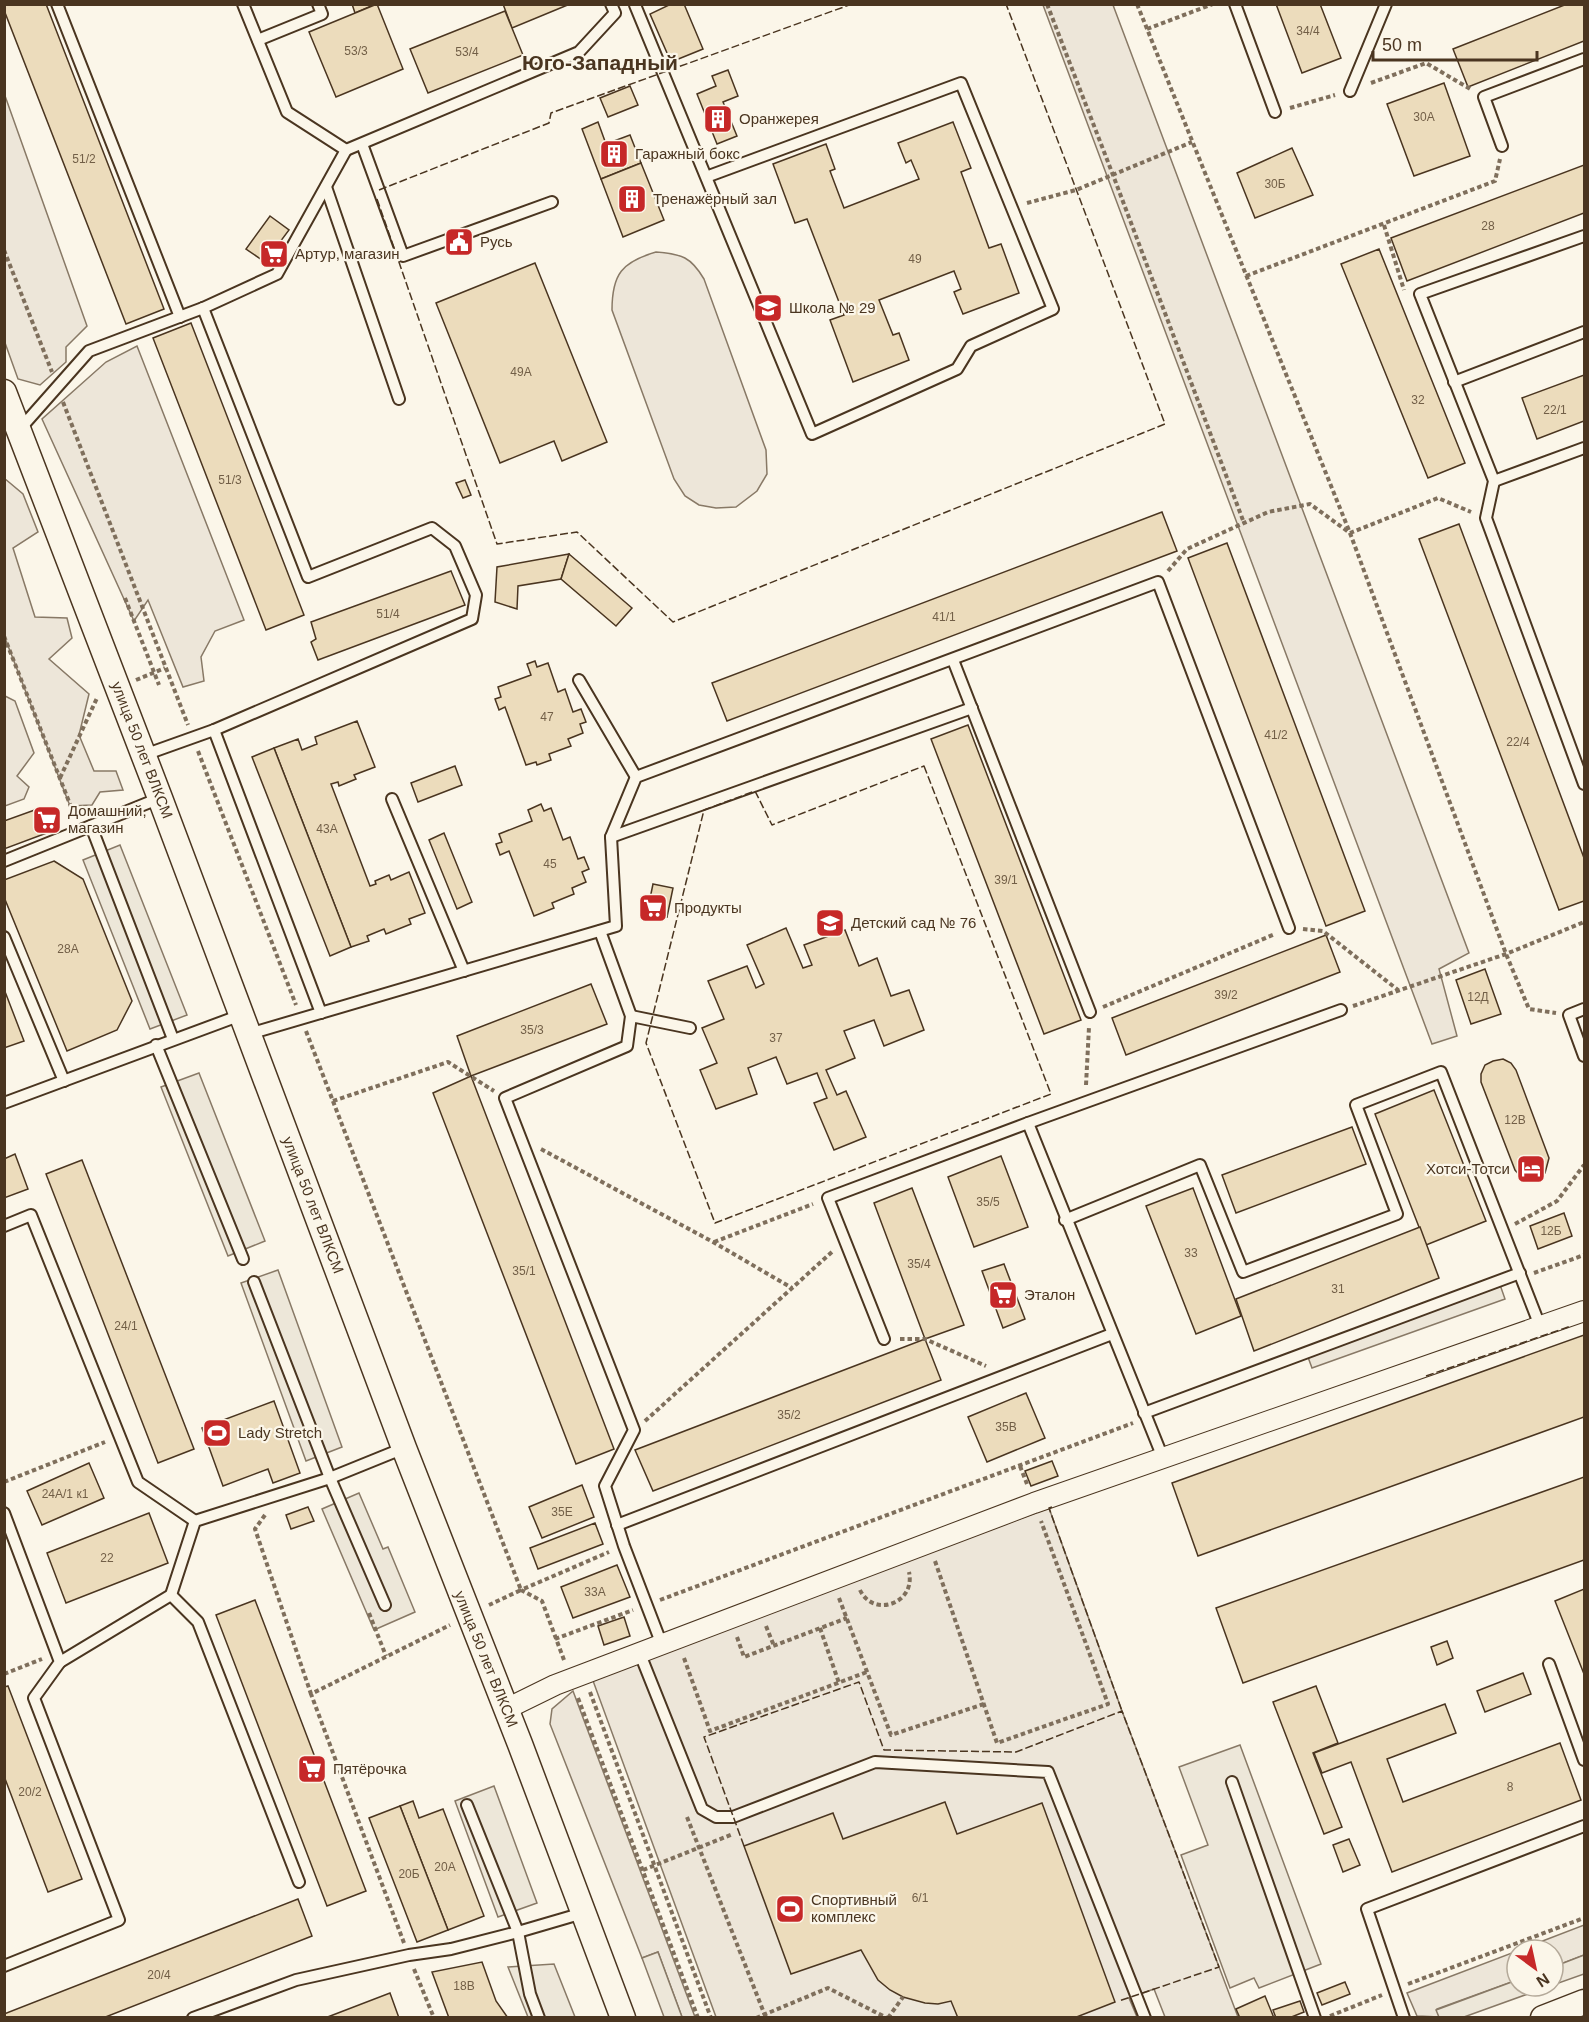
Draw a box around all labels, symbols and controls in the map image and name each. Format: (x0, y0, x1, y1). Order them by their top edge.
house number: 34/4 (1296, 24, 1320, 38)
scale bar (1373, 24, 1536, 62)
text: 50 m (1382, 35, 1422, 55)
house number: 53/3 (344, 44, 368, 58)
house number: 53/4 (455, 45, 479, 59)
district label: Юго-Западный (522, 51, 678, 74)
building icon: Оранжерея (702, 103, 734, 135)
place label: Оранжерея (739, 110, 819, 127)
house number: 30А (1413, 110, 1435, 124)
building icon: Гаражный бокс (598, 138, 630, 170)
place label: Гаражный бокс (635, 145, 741, 162)
house number: 51/2 (72, 152, 96, 166)
house number: 30Б (1264, 177, 1286, 191)
building icon: Тренажёрный зал (616, 183, 648, 215)
place label: Тренажёрный зал (653, 190, 777, 207)
house number: 28 (1481, 219, 1495, 233)
public building icon: Русь (443, 226, 475, 258)
place label: Русь (480, 233, 513, 250)
supermarket icon: Артур, магазин (258, 238, 290, 270)
place label: Артур, магазин (295, 245, 400, 262)
house number: 49 (908, 252, 922, 266)
school or university icon: Школа № 29 (752, 292, 784, 324)
place label: Школа № 29 (789, 299, 876, 316)
house number: 49А (510, 365, 532, 379)
house number: 32 (1411, 393, 1425, 407)
house number: 22/1 (1543, 403, 1567, 417)
house number: 51/3 (218, 473, 242, 487)
house number: 51/4 (376, 607, 400, 621)
house number: 41/1 (932, 610, 956, 624)
street label: улица 50 лет ВЛКСМ (108, 679, 176, 821)
house number: 47 (540, 710, 554, 724)
house number: 41/2 (1264, 728, 1288, 742)
house number: 22/4 (1506, 735, 1530, 749)
place label: Домашний, магазин (68, 802, 147, 836)
supermarket icon: Домашний, магазин (31, 804, 63, 836)
house number: 43А (316, 822, 338, 836)
house number: 45 (543, 857, 557, 871)
house number: 39/1 (994, 873, 1018, 887)
supermarket icon: Продукты (637, 892, 669, 924)
place label: Продукты (674, 899, 742, 916)
school or university icon: Детский сад № 76 (814, 907, 846, 939)
place label: Детский сад № 76 (851, 914, 976, 931)
house number: 28А (57, 942, 79, 956)
house number: 39/2 (1214, 988, 1238, 1002)
house number: 12Д (1467, 990, 1489, 1004)
house number: 35/3 (520, 1023, 544, 1037)
house number: 37 (769, 1031, 783, 1045)
house number: 12В (1504, 1113, 1526, 1127)
street label: улица 50 лет ВЛКСМ (279, 1134, 347, 1276)
hotel icon: Хотси-Тотси (1515, 1153, 1547, 1185)
place label: Хотси-Тотси (1426, 1160, 1510, 1177)
house number: 35/5 (976, 1195, 1000, 1209)
house number: 12Б (1540, 1224, 1562, 1238)
house number: 33 (1184, 1246, 1198, 1260)
house number: 35/4 (907, 1257, 931, 1271)
house number: 35/1 (512, 1264, 536, 1278)
supermarket icon: Эталон (987, 1279, 1019, 1311)
house number: 31 (1331, 1282, 1345, 1296)
place label: Эталон (1024, 1286, 1075, 1303)
house number: 24/1 (114, 1319, 138, 1333)
house number: 35/2 (777, 1408, 801, 1422)
sports icon: Lady Stretch (201, 1417, 233, 1449)
house number: 35В (995, 1420, 1017, 1434)
place label: Lady Stretch (238, 1424, 322, 1441)
house number: 24А/1 к1 (42, 1487, 89, 1501)
house number: 35Е (551, 1505, 573, 1519)
house number: 22 (100, 1551, 114, 1565)
house number: 33А (584, 1585, 606, 1599)
street label: улица 50 лет ВЛКСМ (451, 1588, 522, 1729)
supermarket icon: Пятёрочка (296, 1753, 328, 1785)
place label: Пятёрочка (333, 1760, 407, 1777)
house number: 8 (1507, 1780, 1514, 1794)
house number: 20/2 (18, 1785, 42, 1799)
house number: 20А (434, 1860, 456, 1874)
house number: 20Б (398, 1867, 420, 1881)
place label: Спортивный комплекс (811, 1891, 897, 1925)
house number: 6/1 (912, 1891, 929, 1905)
sports icon: Спортивный комплекс (774, 1893, 806, 1925)
north arrow (1505, 1938, 1565, 1998)
house number: 20/4 (147, 1968, 171, 1982)
text: N (1533, 1970, 1552, 1990)
house number: 18В (453, 1979, 475, 1993)

